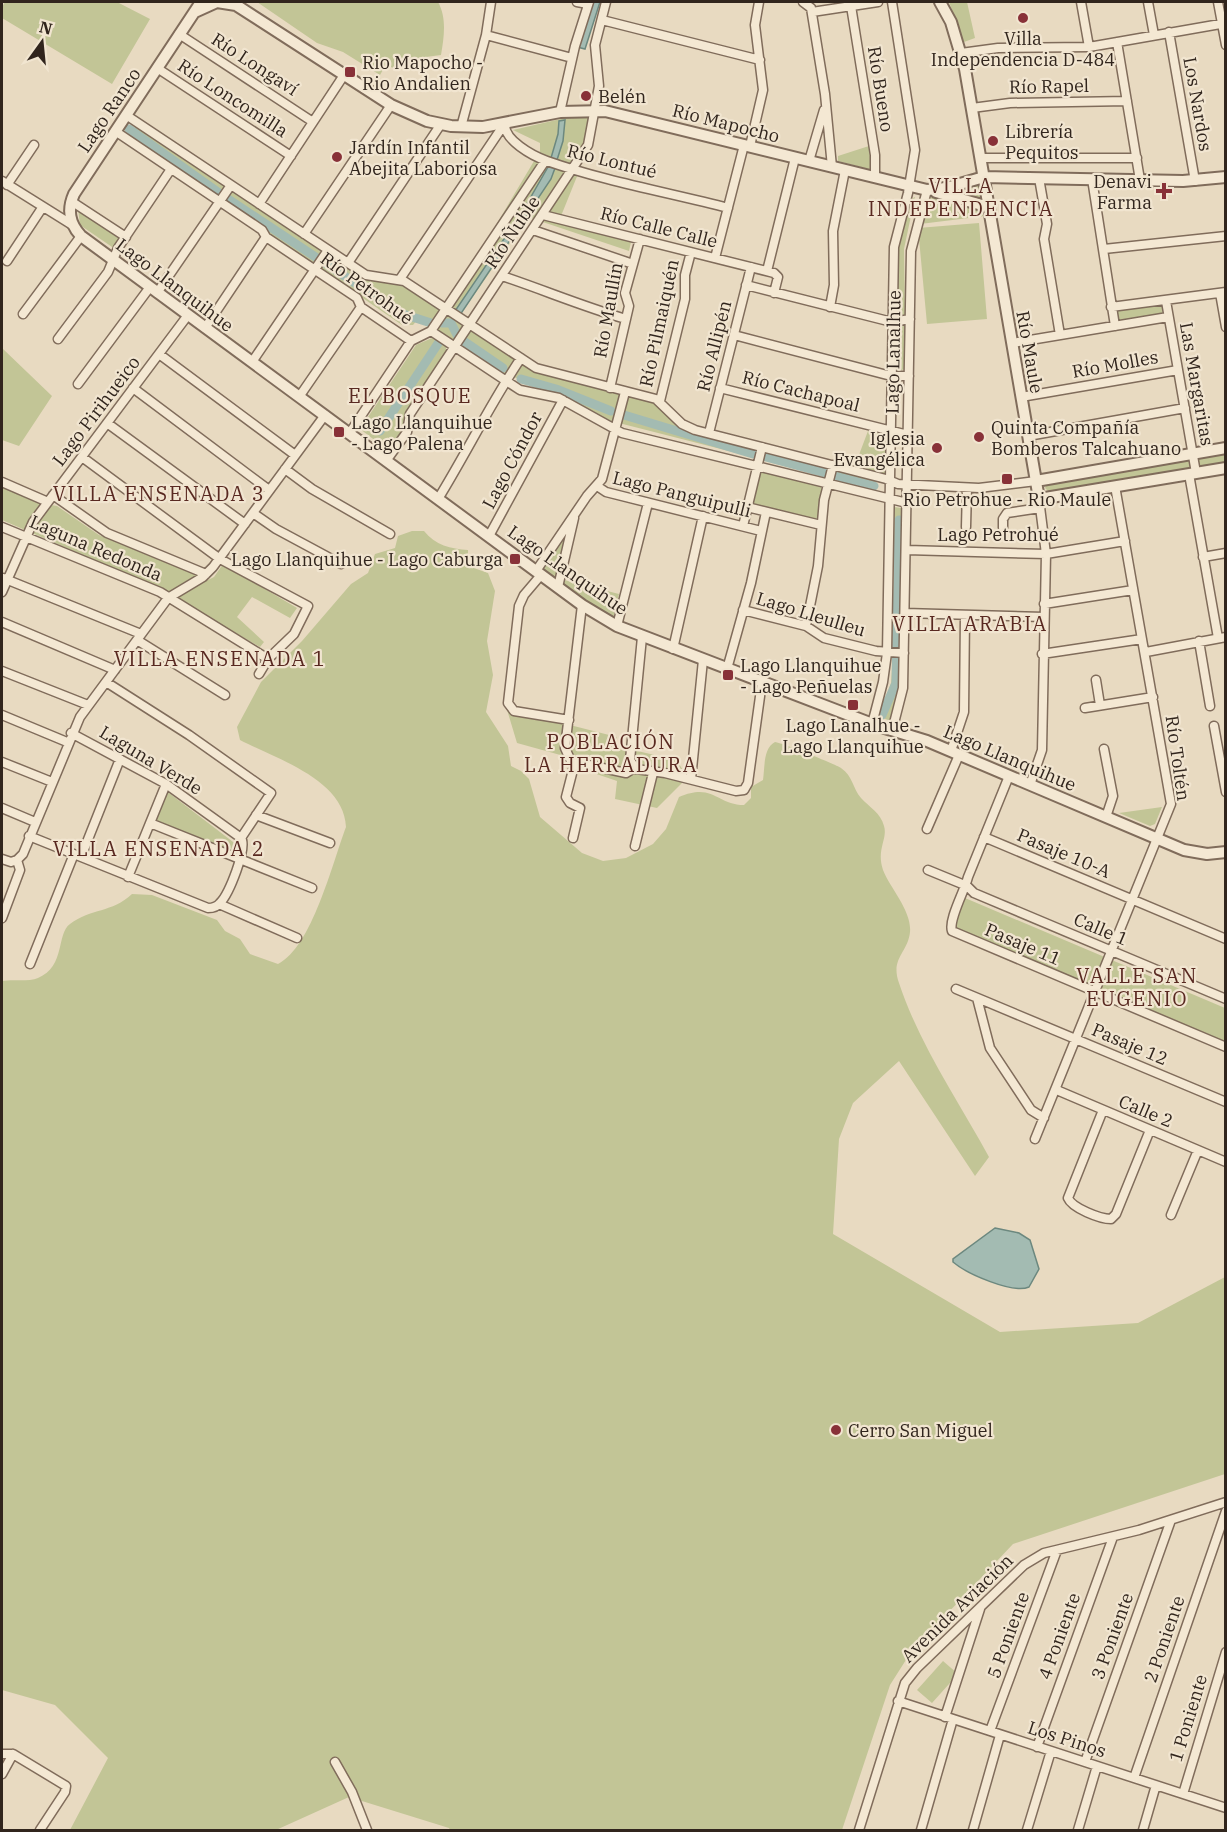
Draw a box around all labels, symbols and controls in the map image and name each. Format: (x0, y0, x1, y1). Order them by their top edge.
marker: Villa Independencia D-484 (1016, 11, 1030, 25)
north arrow (12, 12, 72, 72)
text: N (37, 16, 55, 39)
street label: Río Longaví (207, 27, 303, 101)
place label: Villa Independencia D-484 (931, 27, 1115, 71)
street label: Río Bueno (863, 45, 899, 133)
place label: Rio Mapocho - Rio Andalien (362, 51, 483, 95)
street label: Río Loncomilla (173, 54, 293, 142)
street label: Los Nardos (1178, 55, 1218, 153)
street label: Lago Ranco (72, 63, 146, 157)
marker: Rio Mapocho - Rio Andalien (343, 65, 357, 79)
street label: Río Rapel (1009, 74, 1089, 98)
place label: Belén (598, 85, 646, 108)
marker: Belén (579, 89, 593, 103)
street label: Río Mapocho (670, 99, 782, 147)
place label: Librería Pequitos (1005, 120, 1079, 164)
marker: Librería Pequitos (986, 134, 1000, 148)
place label: Jardín Infantil Abejita Laboriosa (349, 136, 497, 180)
street label: Río Lontué (565, 139, 659, 183)
marker: Jardín Infantil Abejita Laboriosa (330, 150, 344, 164)
place label: Denavi Farma (1093, 170, 1152, 214)
district label: VILLA INDEPENDENCIA (868, 172, 1054, 222)
marker: Denavi Farma (1157, 184, 1171, 198)
street label: Río Ñuble (479, 191, 545, 273)
street label: Río Calle Calle (598, 201, 720, 253)
street label: Lago Llanquihue (112, 233, 238, 337)
street label: Río Petrohué (316, 247, 418, 329)
street label: Río Pilmaiquén (634, 257, 684, 389)
street label: Río Maullín (588, 260, 628, 360)
street label: Lago Lanalhue (880, 290, 906, 414)
street label: Río Allipén (692, 298, 736, 394)
street label: Río Maule (1011, 309, 1049, 395)
street label: Las Margaritas (1175, 320, 1219, 448)
street label: Río Molles (1070, 345, 1160, 383)
street label: Lago Pirihueico (47, 351, 145, 471)
street label: Río Cachapoal (740, 365, 862, 417)
district label: EL BOSQUE (348, 382, 472, 409)
street label: Lago Cóndor (477, 407, 547, 512)
place label: Lago Llanquihue - Lago Palena (351, 411, 492, 455)
place label: Quinta Compañía Bomberos Talcahuano (991, 416, 1181, 460)
marker: Lago Llanquihue - Lago Palena (332, 425, 346, 439)
place label: Iglesia Evangélica (833, 427, 925, 471)
marker: Quinta Compañía Bomberos Talcahuano (972, 430, 986, 444)
marker: Iglesia Evangélica (930, 441, 944, 455)
street label: Lago Panguipulli (610, 466, 754, 522)
marker: Rio Petrohue - Rio Maule (1000, 472, 1014, 486)
district label: VILLA ENSENADA 3 (53, 480, 265, 507)
place label: Rio Petrohue - Rio Maule (903, 488, 1111, 511)
street label: Laguna Redonda (26, 510, 166, 586)
street label: Lago Llanquihue (503, 520, 633, 620)
street label: Lago Petrohué (937, 523, 1059, 546)
place label: Lago Llanquihue - Lago Caburga (231, 548, 503, 571)
marker: Lago Llanquihue - Lago Caburga (508, 552, 522, 566)
street label: Lago Lleulleu (754, 586, 868, 642)
district label: VILLA ARABIA (892, 610, 1048, 637)
district label: VILLA ENSENADA 1 (114, 645, 326, 672)
place label: Lago Llanquihue - Lago Peñuelas (740, 654, 881, 698)
marker: Lago Llanquihue - Lago Peñuelas (721, 668, 735, 682)
marker: Lago Lanalhue - Lago Llanquihue (846, 698, 860, 712)
place label: Lago Lanalhue - Lago Llanquihue (782, 714, 924, 758)
street label: Río Toltén (1161, 714, 1195, 802)
street label: Laguna Verde (95, 720, 207, 800)
street label: Lago Llanquihue (940, 720, 1080, 796)
district label: POBLACIÓN LA HERRADURA (524, 728, 698, 778)
street label: Pasaje 10-A (1014, 823, 1115, 883)
district label: VILLA ENSENADA 2 (53, 835, 265, 862)
street label: Calle 1 (1070, 907, 1132, 951)
street label: Pasaje 11 (982, 918, 1064, 970)
district label: VALLE SAN EUGENIO (1076, 962, 1198, 1012)
street label: Pasaje 12 (1089, 1018, 1171, 1070)
street label: Calle 2 (1115, 1089, 1177, 1133)
place label: Cerro San Miguel (848, 1419, 993, 1442)
marker: Cerro San Miguel (829, 1423, 843, 1437)
street label: Avenida Aviación (896, 1549, 1018, 1667)
street label: 5 Poniente (982, 1589, 1034, 1681)
street label: 4 Poniente (1033, 1590, 1085, 1682)
street label: 3 Poniente (1086, 1590, 1138, 1682)
street label: 2 Poniente (1138, 1593, 1190, 1685)
street label: 1 Poniente (1164, 1671, 1212, 1765)
street label: Los Pinos (1025, 1716, 1109, 1762)

